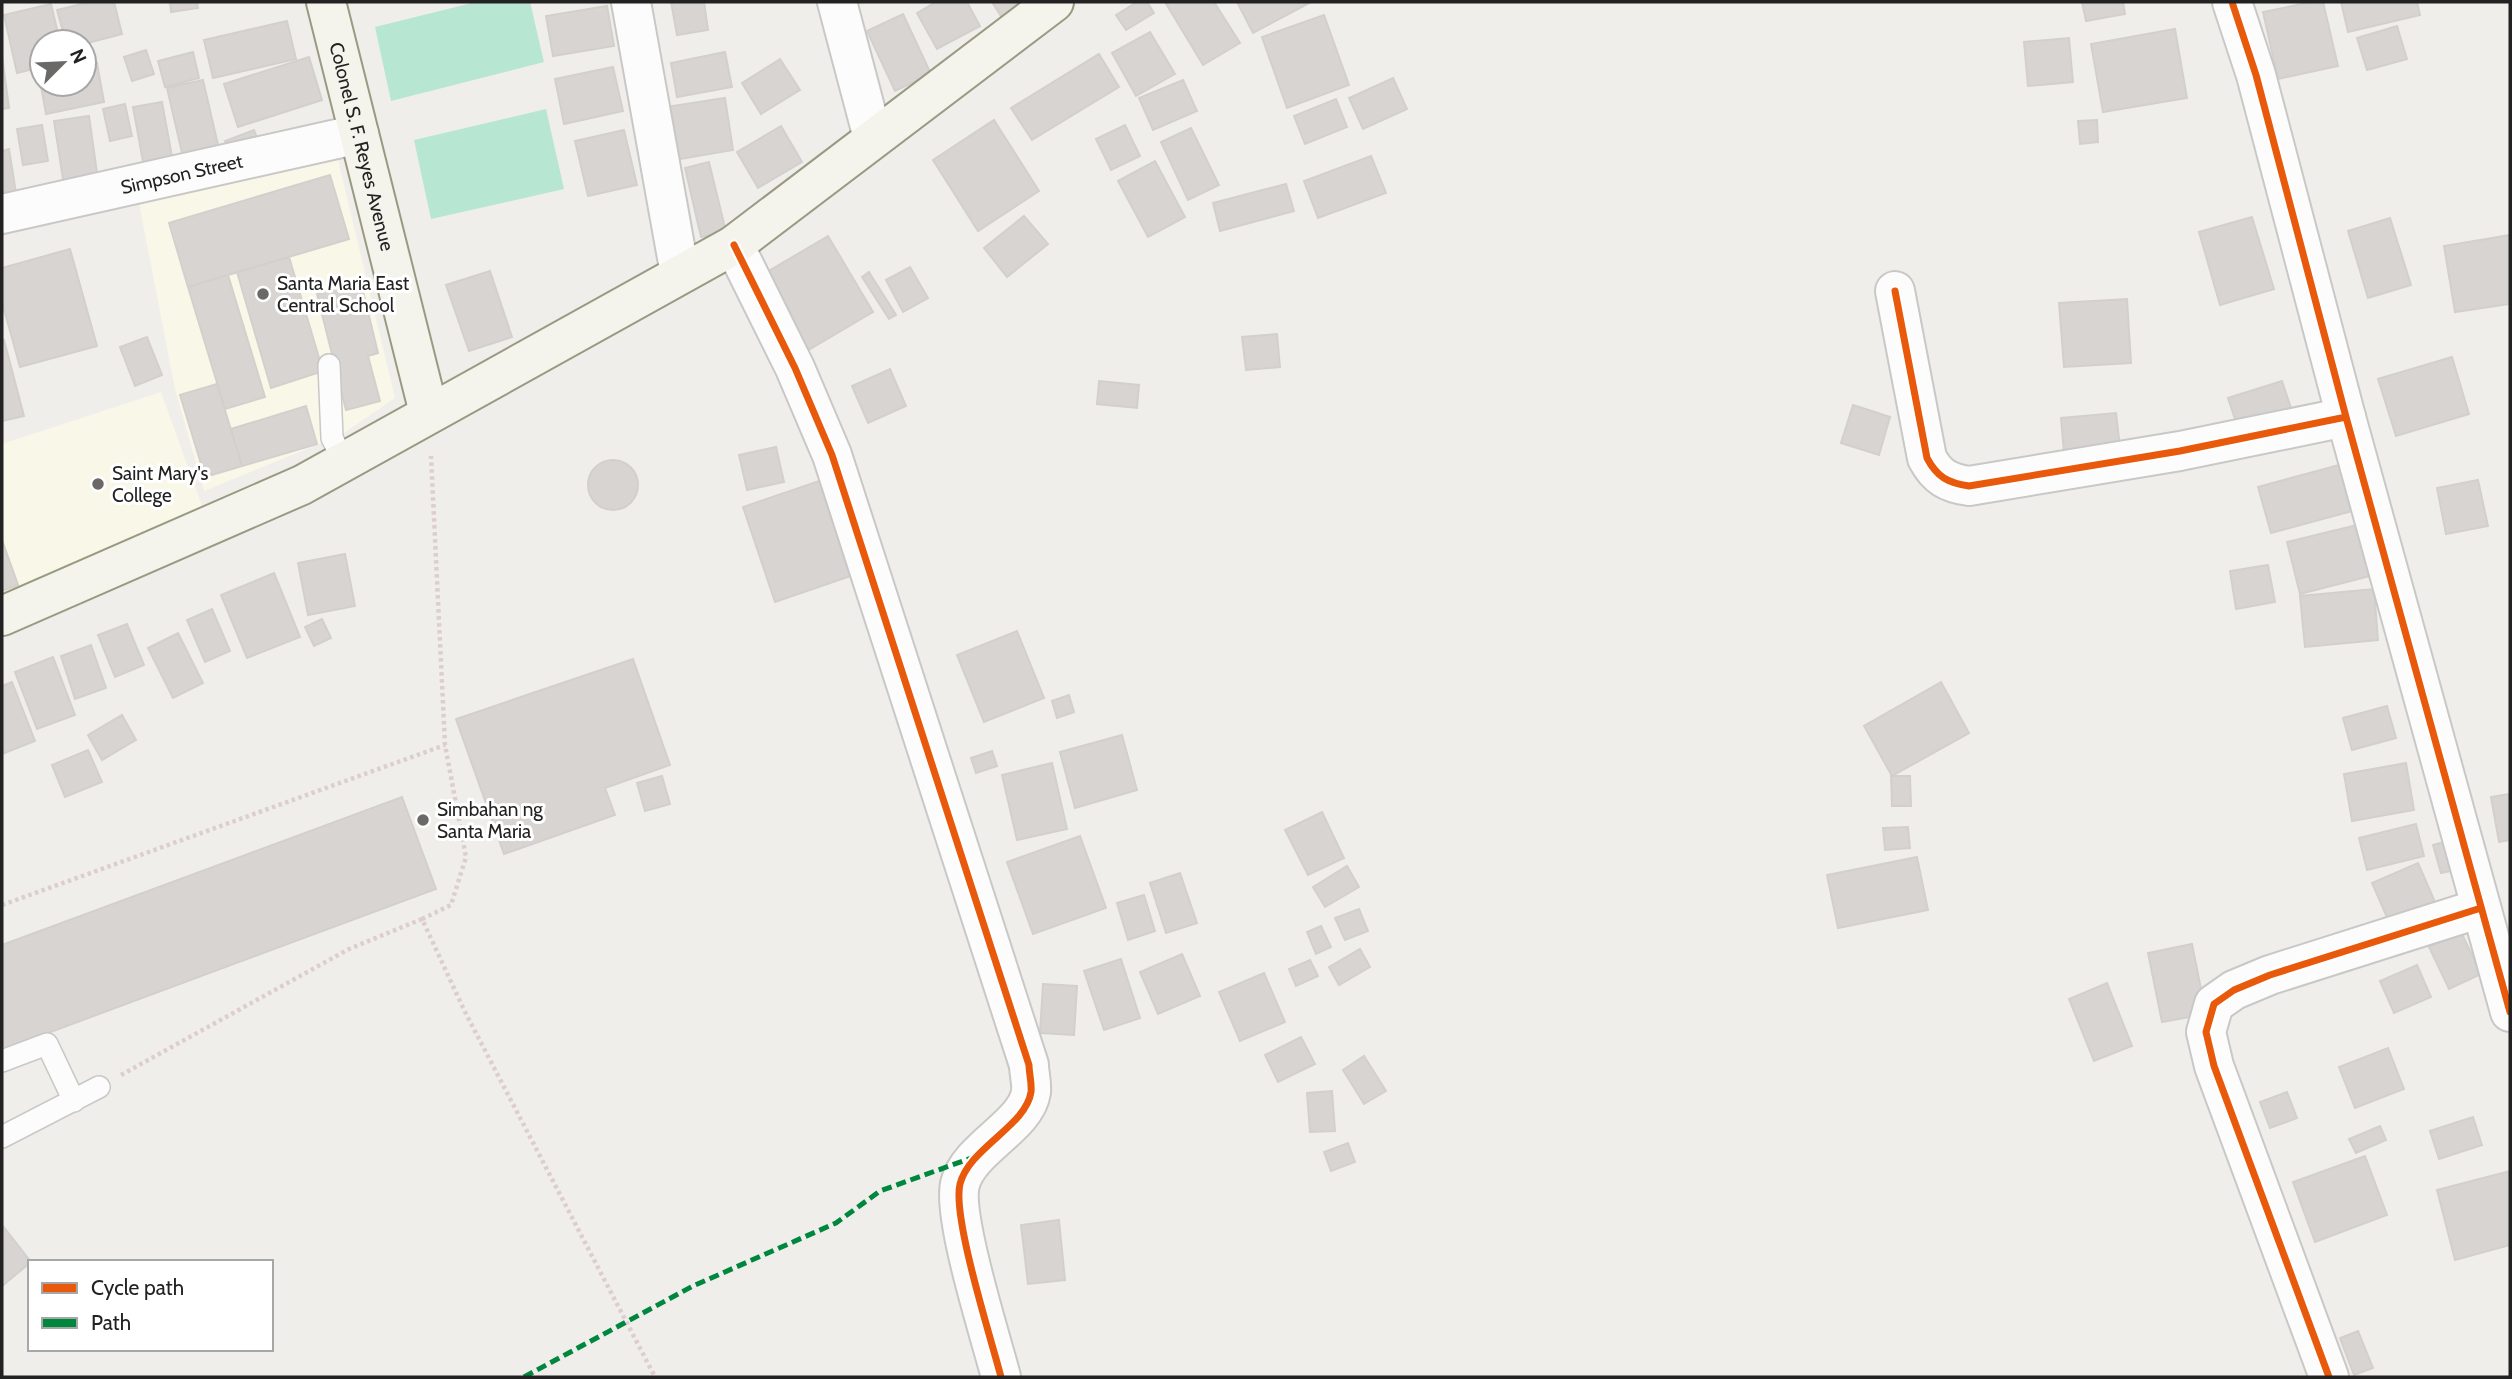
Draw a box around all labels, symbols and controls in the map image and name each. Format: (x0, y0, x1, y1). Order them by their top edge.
north arrow (28, 28, 98, 98)
street label: Colonel S. F. Reyes Avenue (325, 40, 400, 254)
text: N (65, 45, 91, 67)
street label: Simpson Street (118, 149, 245, 199)
place label: Santa Maria East Central School (277, 272, 410, 317)
marker: Santa Maria East Central School (255, 286, 271, 302)
place label: Saint Mary's College (112, 462, 208, 507)
marker: Saint Mary's College (90, 476, 106, 492)
place label: Simbahan ng Santa Maria (437, 798, 543, 843)
marker: Simbahan ng Santa Maria (415, 812, 431, 828)
legend (28, 1260, 273, 1351)
text: Cycle path (91, 1275, 184, 1300)
text: Path (91, 1310, 131, 1335)

